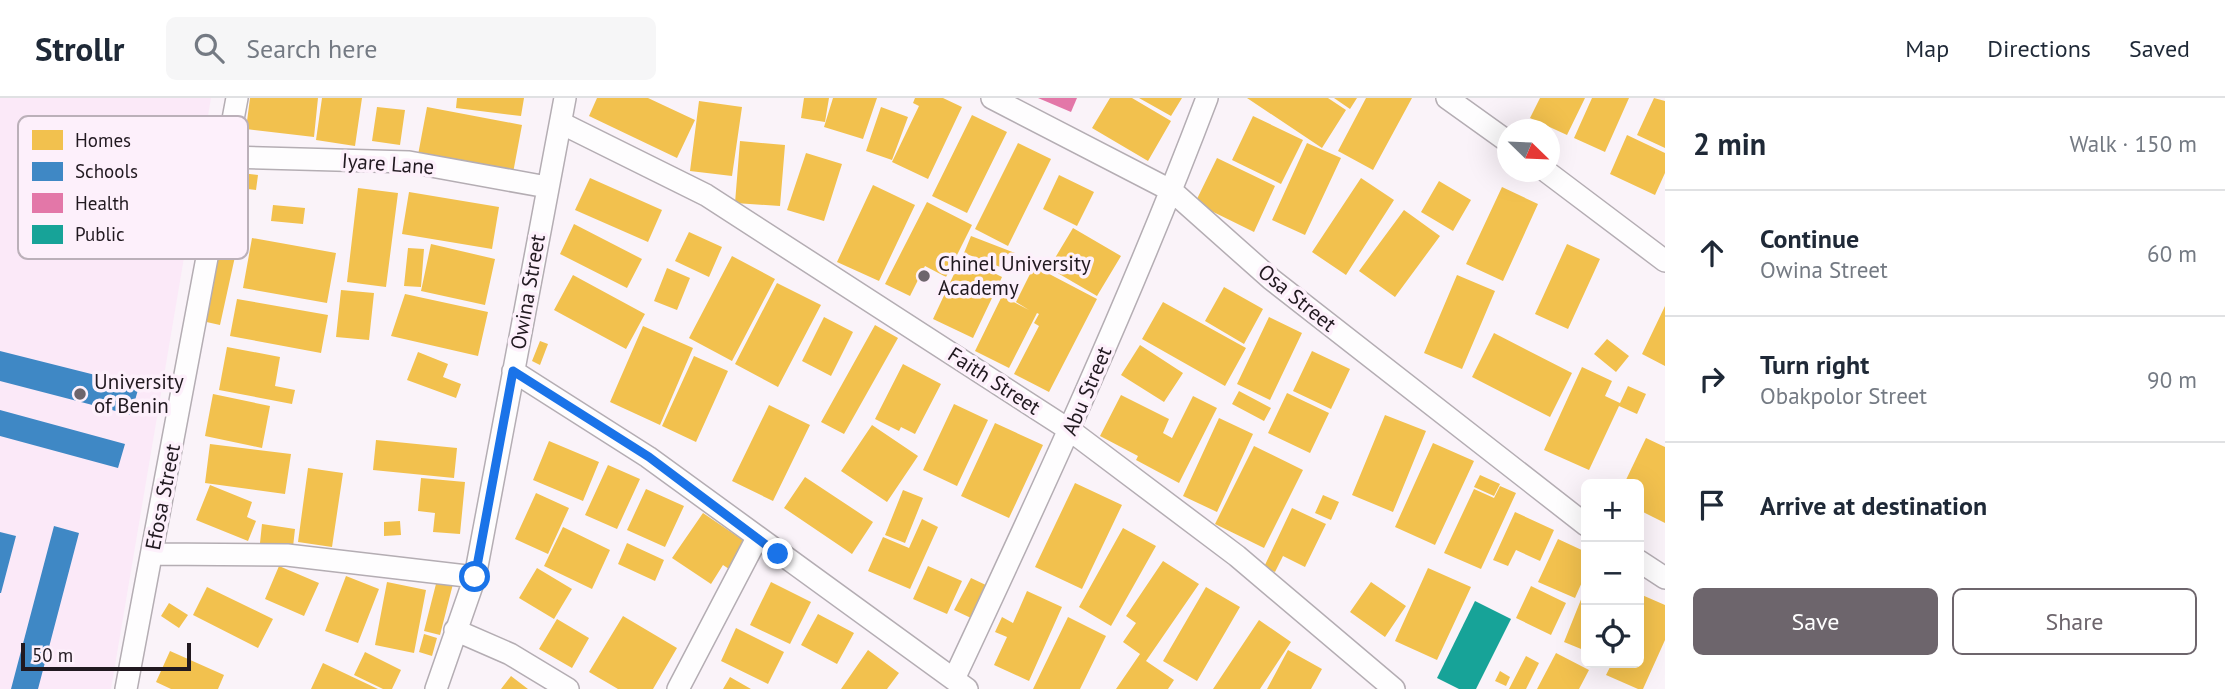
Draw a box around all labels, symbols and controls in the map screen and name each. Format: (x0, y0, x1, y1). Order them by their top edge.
search box (166, 17, 656, 80)
text: Strollr (35, 27, 124, 70)
icon: search (190, 29, 228, 67)
text: Search here (246, 32, 377, 65)
text: Map (1905, 33, 1949, 64)
text: Directions (1987, 33, 2091, 64)
text: Saved (2129, 33, 2190, 64)
legend (18, 116, 248, 259)
north arrow (1497, 119, 1560, 182)
text: 2 min (1693, 124, 1766, 163)
text: Homes (75, 128, 131, 152)
text: Walk · 150 m (2070, 129, 2197, 158)
street label: Iyare Lane (341, 147, 435, 180)
text: Schools (75, 159, 138, 183)
text: Health (75, 191, 129, 215)
text: Public (75, 222, 125, 246)
text: Continue (1760, 222, 1859, 255)
street label: Owina Street (504, 232, 551, 352)
icon: ahead (1693, 234, 1731, 272)
text: 60 m (2147, 239, 2197, 268)
place label: Chinel University Academy (938, 250, 1091, 301)
text: Owina Street (1760, 255, 1888, 284)
street label: Osa Street (1253, 258, 1342, 337)
marker: Chinel University Academy (916, 268, 932, 284)
street label: Faith Street (943, 341, 1046, 420)
street label: Abu Street (1056, 342, 1117, 439)
text: Turn right (1760, 348, 1869, 381)
icon: right (1693, 360, 1731, 398)
text: 90 m (2147, 365, 2197, 394)
place label: University of Benin (94, 368, 184, 419)
text: Obakpolor Street (1760, 381, 1927, 410)
marker: University of Benin (72, 386, 88, 402)
street label: Efosa Street (139, 442, 186, 552)
map controls (1581, 479, 1644, 668)
button: + (1581, 479, 1644, 542)
icon: arrive (1693, 486, 1731, 524)
text: Arrive at destination (1760, 489, 1987, 522)
route end (762, 538, 793, 569)
button: − (1581, 542, 1644, 605)
route start (459, 561, 490, 592)
button: Save (1693, 588, 1938, 655)
button: Share (1952, 588, 2197, 655)
button: locate (1581, 605, 1644, 668)
scale bar (21, 640, 191, 672)
text: 50 m (32, 643, 73, 667)

